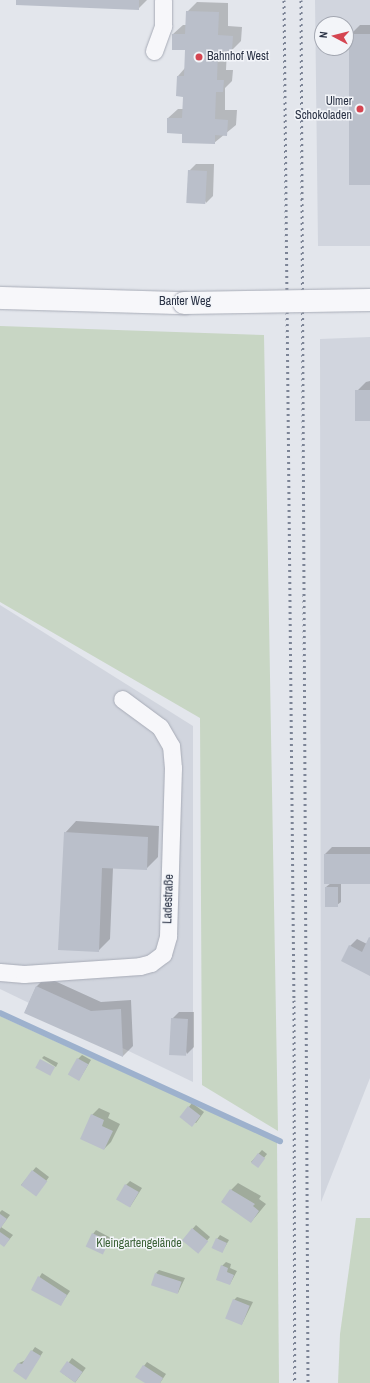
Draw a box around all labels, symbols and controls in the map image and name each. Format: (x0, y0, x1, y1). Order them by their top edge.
north arrow (314, 16, 354, 56)
text: N (316, 31, 330, 39)
place label: Bahnhof West (207, 50, 269, 64)
marker: Bahnhof West (194, 52, 204, 62)
place label: Ulmer Schokoladen (295, 95, 352, 123)
marker: Ulmer Schokoladen (355, 104, 365, 114)
street label: Banter Weg (159, 295, 211, 309)
street label: Ladestraße (161, 874, 177, 924)
park label: Kleingartengelände (96, 1237, 182, 1251)

